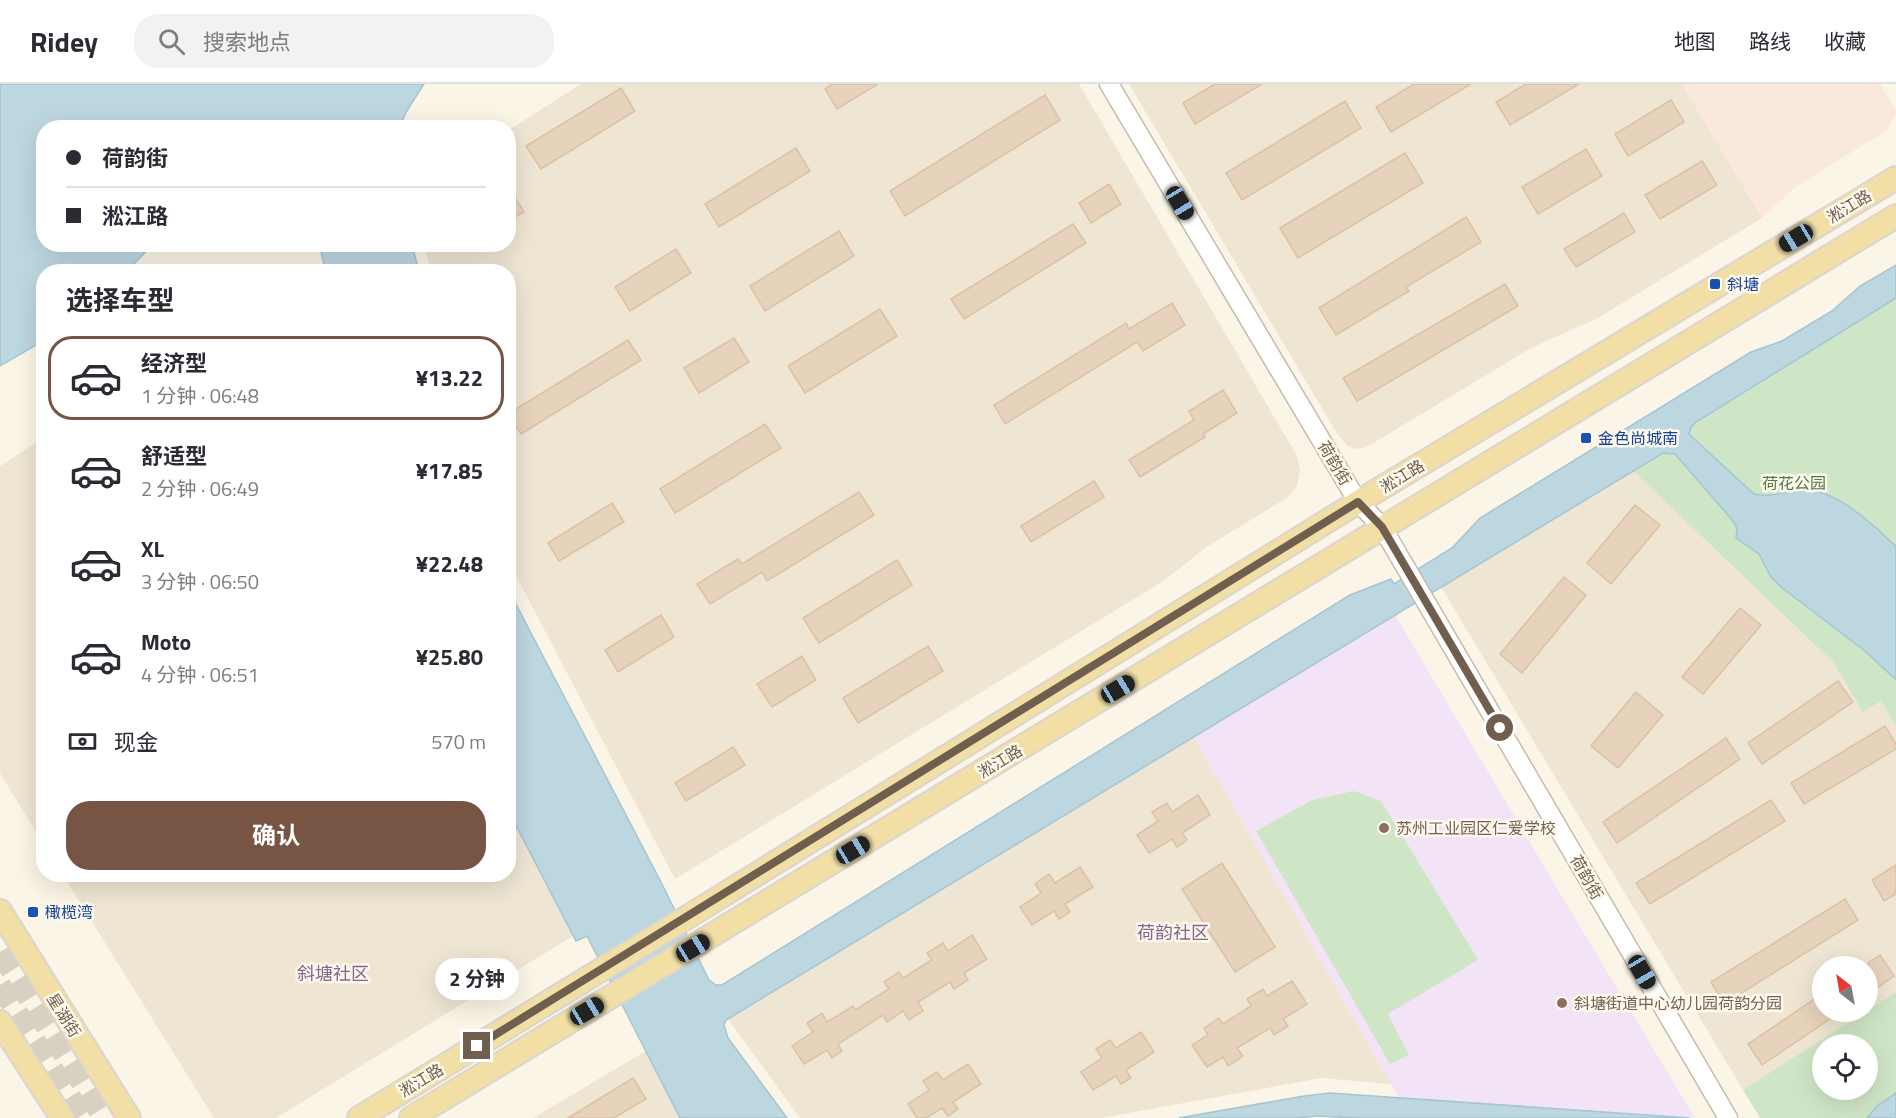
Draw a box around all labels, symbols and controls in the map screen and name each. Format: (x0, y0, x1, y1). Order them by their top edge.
search box (134, 14, 554, 68)
text: Ridey (30, 20, 98, 63)
icon: search (155, 25, 188, 58)
text: 搜索地点 (203, 25, 291, 59)
text: 地图 (1674, 25, 1716, 57)
text: 路线 (1749, 25, 1791, 57)
text: 收藏 (1824, 25, 1866, 57)
text: 荷韵街 (102, 141, 168, 175)
car (1163, 183, 1197, 223)
street label: 淞江路 (1822, 183, 1876, 229)
text: 淞江路 (102, 199, 168, 233)
car (1776, 221, 1816, 255)
place label: 斜塘 (1727, 272, 1759, 296)
marker: 斜塘 (1708, 277, 1722, 291)
text: 选择车型 (66, 279, 174, 320)
text: 经济型 (141, 346, 207, 380)
icon: car (69, 351, 123, 405)
text: ¥13.22 (416, 361, 483, 395)
text: 1 分钟 · 06:48 (141, 380, 259, 411)
place label: 金色尚城南 (1598, 426, 1678, 450)
marker: 金色尚城南 (1579, 431, 1593, 445)
street label: 荷韵街 (1312, 436, 1358, 490)
text: 舒适型 (141, 439, 207, 473)
icon: car (69, 444, 123, 498)
street label: 淞江路 (1375, 453, 1429, 499)
text: ¥17.85 (416, 454, 483, 488)
park label: 荷花公园 (1762, 471, 1826, 495)
text: 2 分钟 · 06:49 (141, 473, 259, 504)
text: XL (141, 532, 164, 566)
icon: car (69, 537, 123, 591)
text: ¥22.48 (416, 547, 483, 581)
text: 3 分钟 · 06:50 (141, 566, 259, 597)
text: Moto (141, 625, 191, 659)
icon: car (69, 630, 123, 684)
text: ¥25.80 (416, 640, 483, 674)
text: 4 分钟 · 06:51 (141, 659, 259, 690)
car (1098, 672, 1138, 706)
route start (1486, 714, 1513, 741)
icon: cash (66, 725, 99, 758)
text: 现金 (114, 725, 158, 759)
text: 570 m (431, 726, 486, 757)
street label: 淞江路 (973, 738, 1027, 784)
button: 确认 (66, 801, 486, 870)
place label: 苏州工业园区仁爱学校 (1396, 816, 1556, 840)
marker: 苏州工业园区仁爱学校 (1377, 821, 1391, 835)
car (833, 833, 873, 867)
street label: 荷韵街 (1565, 850, 1609, 904)
place label: 橄榄湾 (45, 900, 93, 924)
marker: 橄榄湾 (26, 905, 40, 919)
district label: 荷韵社区 (1137, 919, 1209, 946)
car (673, 931, 713, 965)
car (1625, 952, 1659, 992)
north arrow (1812, 956, 1878, 1022)
map controls (1812, 956, 1878, 1100)
callout: 2 分钟 (435, 959, 519, 1001)
district label: 斜塘社区 (297, 960, 369, 987)
text: 2 分钟 (449, 963, 505, 994)
street label: 星湖街 (41, 988, 87, 1042)
place label: 斜塘街道中心幼儿园荷韵分园 (1574, 991, 1782, 1015)
car (567, 994, 607, 1028)
marker: 斜塘街道中心幼儿园荷韵分园 (1555, 996, 1569, 1010)
route end (463, 1032, 490, 1059)
button: locate (1812, 1034, 1878, 1100)
street label: 淞江路 (394, 1057, 448, 1103)

